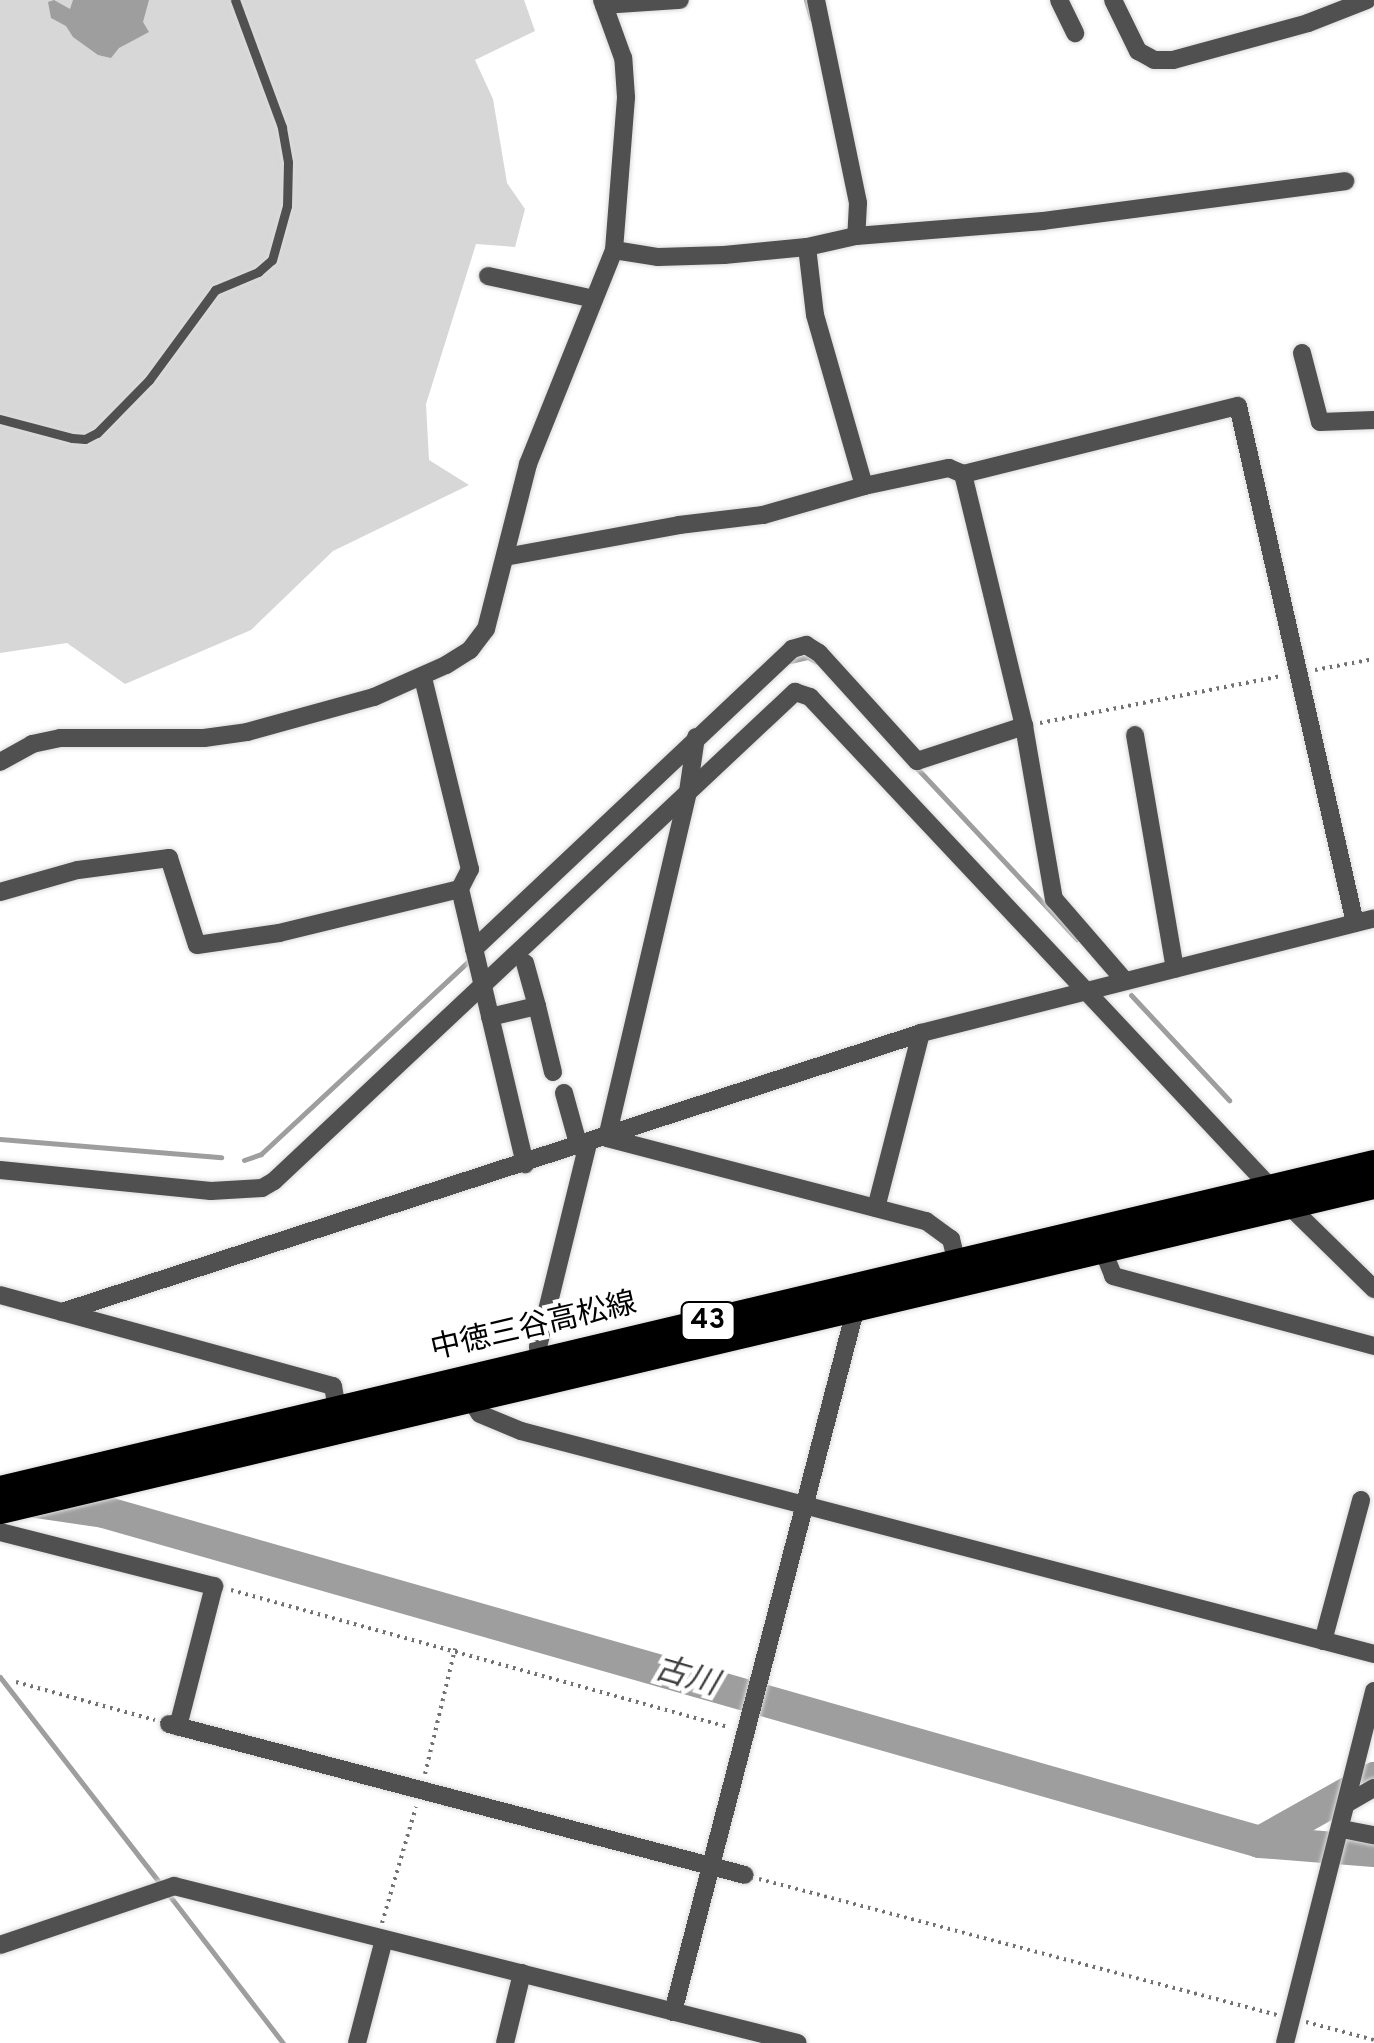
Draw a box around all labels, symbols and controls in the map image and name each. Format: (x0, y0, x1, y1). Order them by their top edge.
street label: 中徳三谷高松線 (428, 1287, 640, 1369)
road number: 43 (680, 1298, 736, 1344)
water label: 古川 (650, 1651, 722, 1705)

